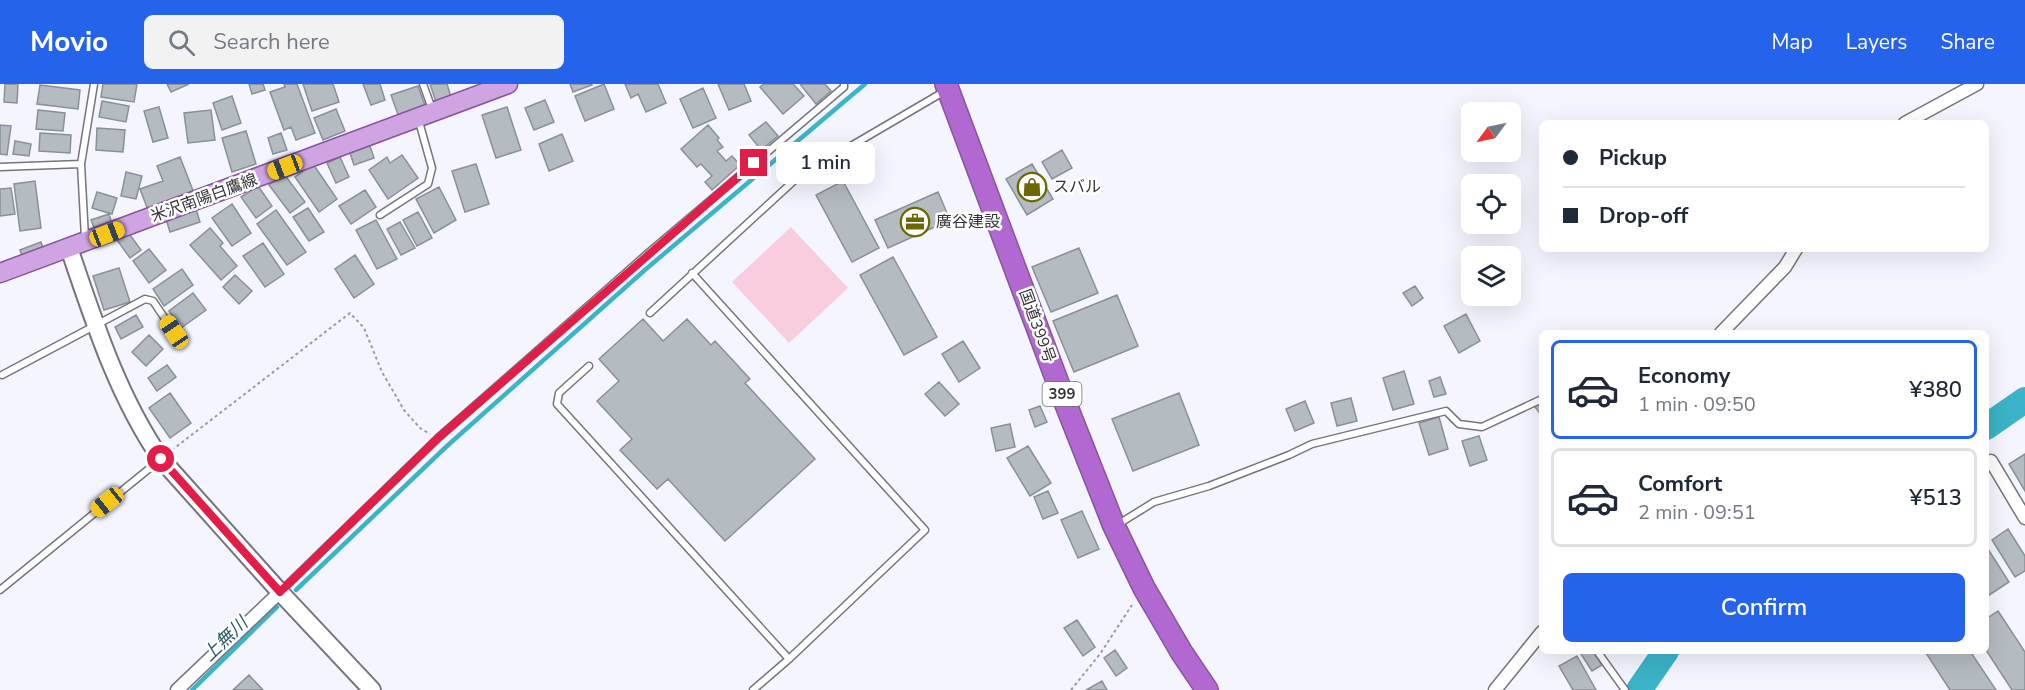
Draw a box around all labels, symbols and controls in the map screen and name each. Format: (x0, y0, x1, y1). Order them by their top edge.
search box (144, 15, 564, 69)
text: Movio (30, 23, 108, 61)
icon: search (165, 26, 198, 59)
text: Search here (213, 27, 330, 57)
text: Map (1771, 28, 1813, 56)
text: Layers (1846, 28, 1907, 56)
text: Share (1940, 28, 1995, 56)
north arrow (1461, 102, 1521, 162)
map controls (1461, 102, 1521, 306)
callout: 1 min (775, 142, 874, 184)
text: Pickup (1599, 143, 1667, 173)
route end (740, 149, 767, 176)
text: 1 min (800, 149, 851, 176)
car (265, 152, 305, 182)
street label: 米沢南陽白鷹線 (148, 169, 260, 227)
shop icon: スバル (1016, 171, 1048, 203)
button: locate (1461, 174, 1521, 234)
place label: スバル (1053, 176, 1101, 198)
text: Drop-off (1599, 201, 1688, 231)
office icon: 廣谷建設 (899, 206, 931, 238)
place label: 廣谷建設 (936, 211, 1000, 233)
car (87, 219, 127, 249)
button: layers (1461, 246, 1521, 306)
street label: 国道399号 (1014, 286, 1060, 366)
car (156, 312, 192, 352)
text: Economy (1638, 361, 1730, 391)
icon: car (1566, 363, 1620, 417)
text: ¥380 (1909, 375, 1962, 405)
road number: 399 (1042, 382, 1082, 406)
text: 1 min · 09:50 (1638, 391, 1756, 418)
route start (147, 445, 174, 472)
text: Comfort (1638, 469, 1722, 499)
icon: car (1566, 471, 1620, 525)
text: ¥513 (1909, 483, 1962, 513)
car (87, 484, 127, 520)
text: 2 min · 09:51 (1638, 499, 1756, 526)
button: Confirm (1563, 573, 1965, 642)
water label: 上無川 (197, 610, 254, 666)

